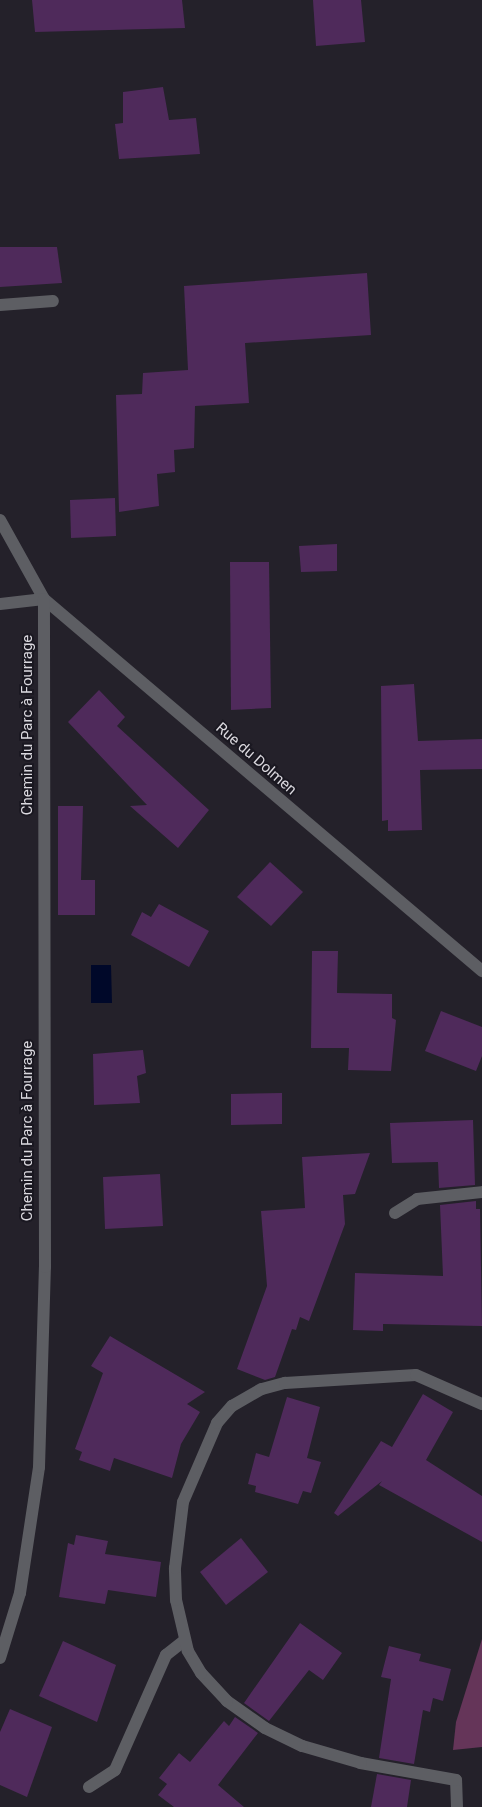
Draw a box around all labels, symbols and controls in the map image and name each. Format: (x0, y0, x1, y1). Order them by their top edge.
street label: Chemin du Parc à Fourrage (19, 635, 37, 815)
street label: Rue du Dolmen (212, 719, 300, 799)
street label: Chemin du Parc à Fourrage (19, 1041, 37, 1221)

